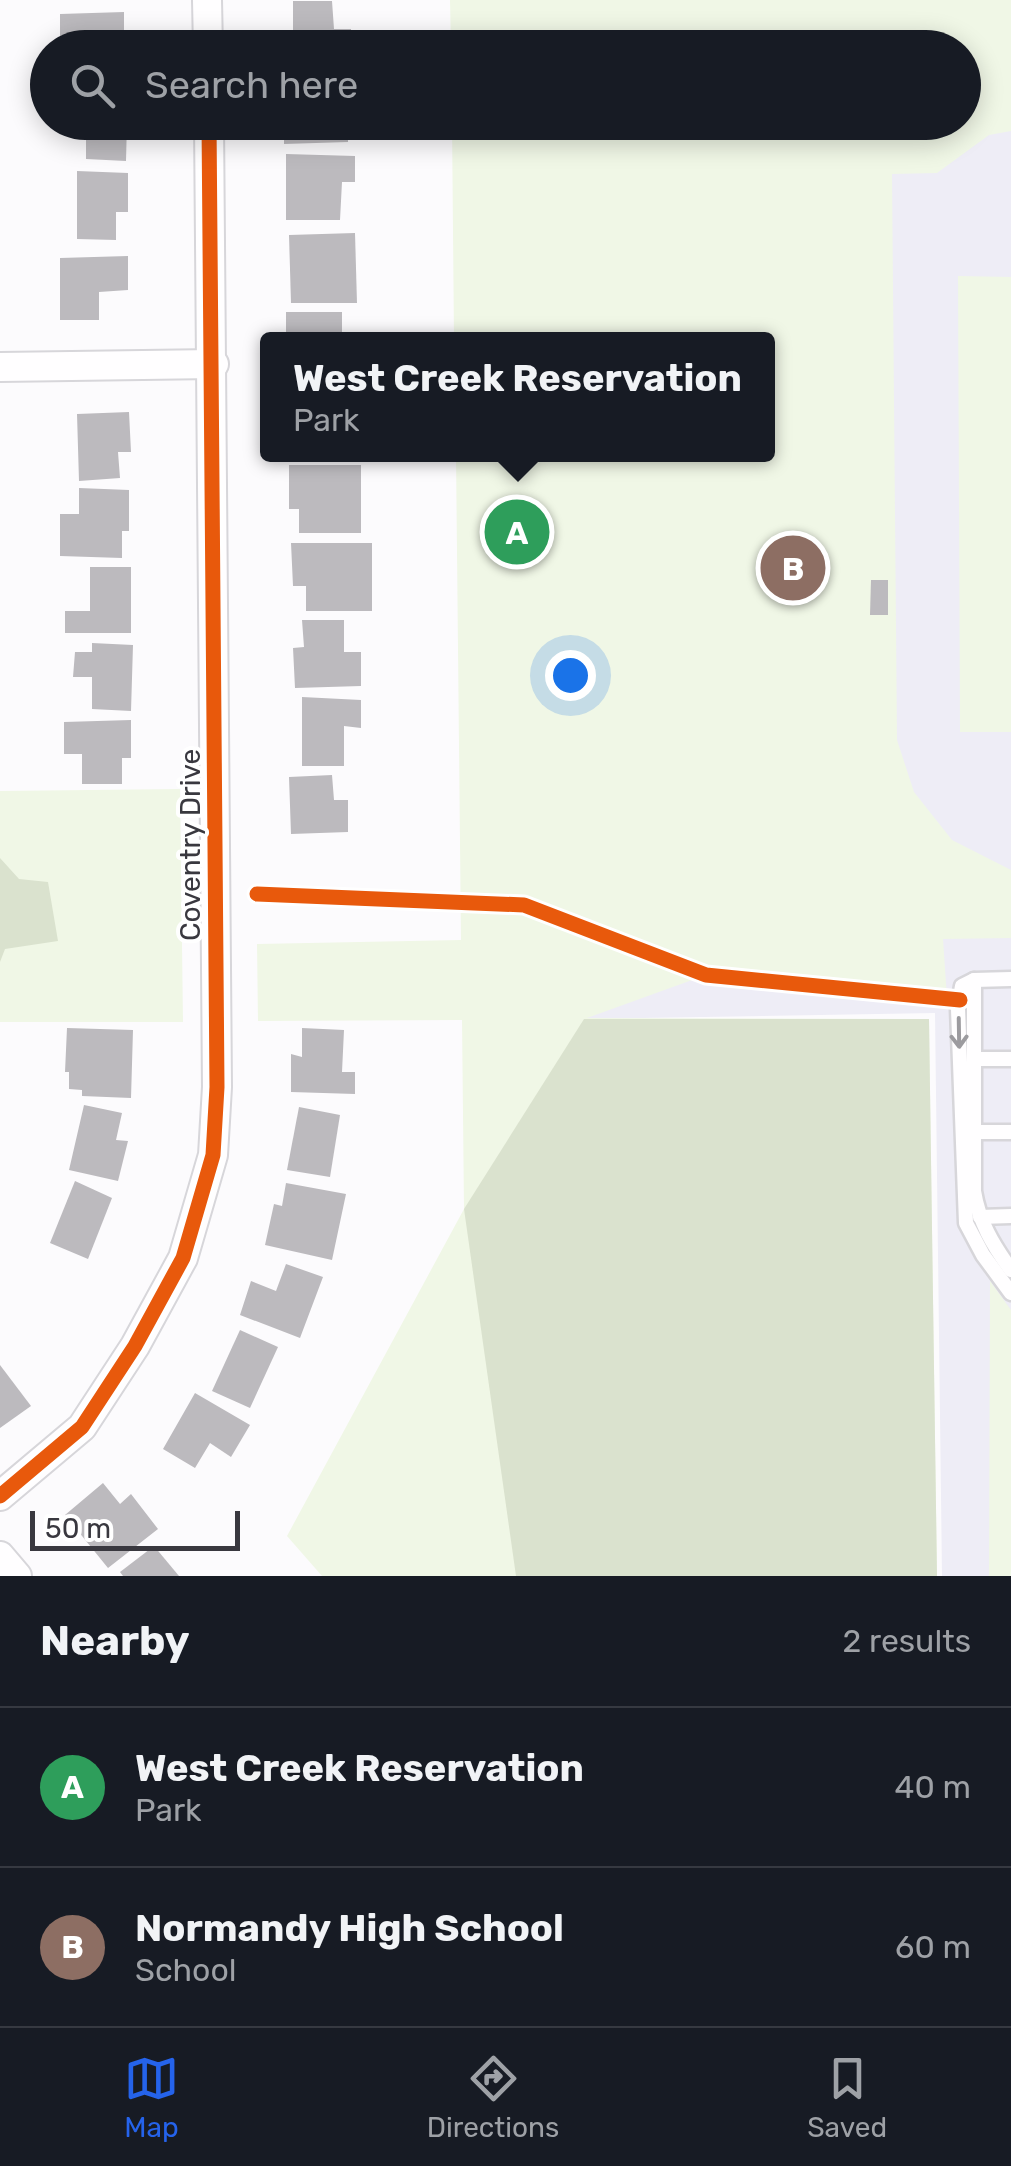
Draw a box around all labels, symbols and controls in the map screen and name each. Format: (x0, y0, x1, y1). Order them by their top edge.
search box (30, 30, 981, 140)
icon: search (65, 58, 120, 113)
text: Search here (145, 62, 358, 108)
popup (260, 332, 775, 462)
text: West Creek Reservation (293, 355, 742, 401)
text: Park (293, 401, 360, 439)
pin: A (484, 494, 550, 570)
pin: B (760, 530, 826, 606)
your location (545, 650, 596, 701)
street label: Coventry Drive (174, 749, 207, 941)
one-way arrow (950, 1016, 968, 1049)
scale bar (30, 1506, 240, 1550)
text: 50 m (45, 1512, 111, 1545)
text: Nearby (40, 1616, 190, 1666)
text: 2 results (842, 1622, 971, 1660)
text: West Creek Reservation (135, 1745, 584, 1791)
text: A (61, 1768, 84, 1806)
text: 40 m (895, 1768, 971, 1806)
text: Park (135, 1791, 202, 1829)
text: Normandy High School (135, 1905, 564, 1951)
text: B (61, 1928, 84, 1966)
text: 60 m (895, 1928, 971, 1966)
text: School (135, 1951, 237, 1989)
tab: Map (124, 2051, 179, 2144)
tab: Directions (427, 2051, 559, 2144)
tab: Saved (807, 2051, 887, 2144)

